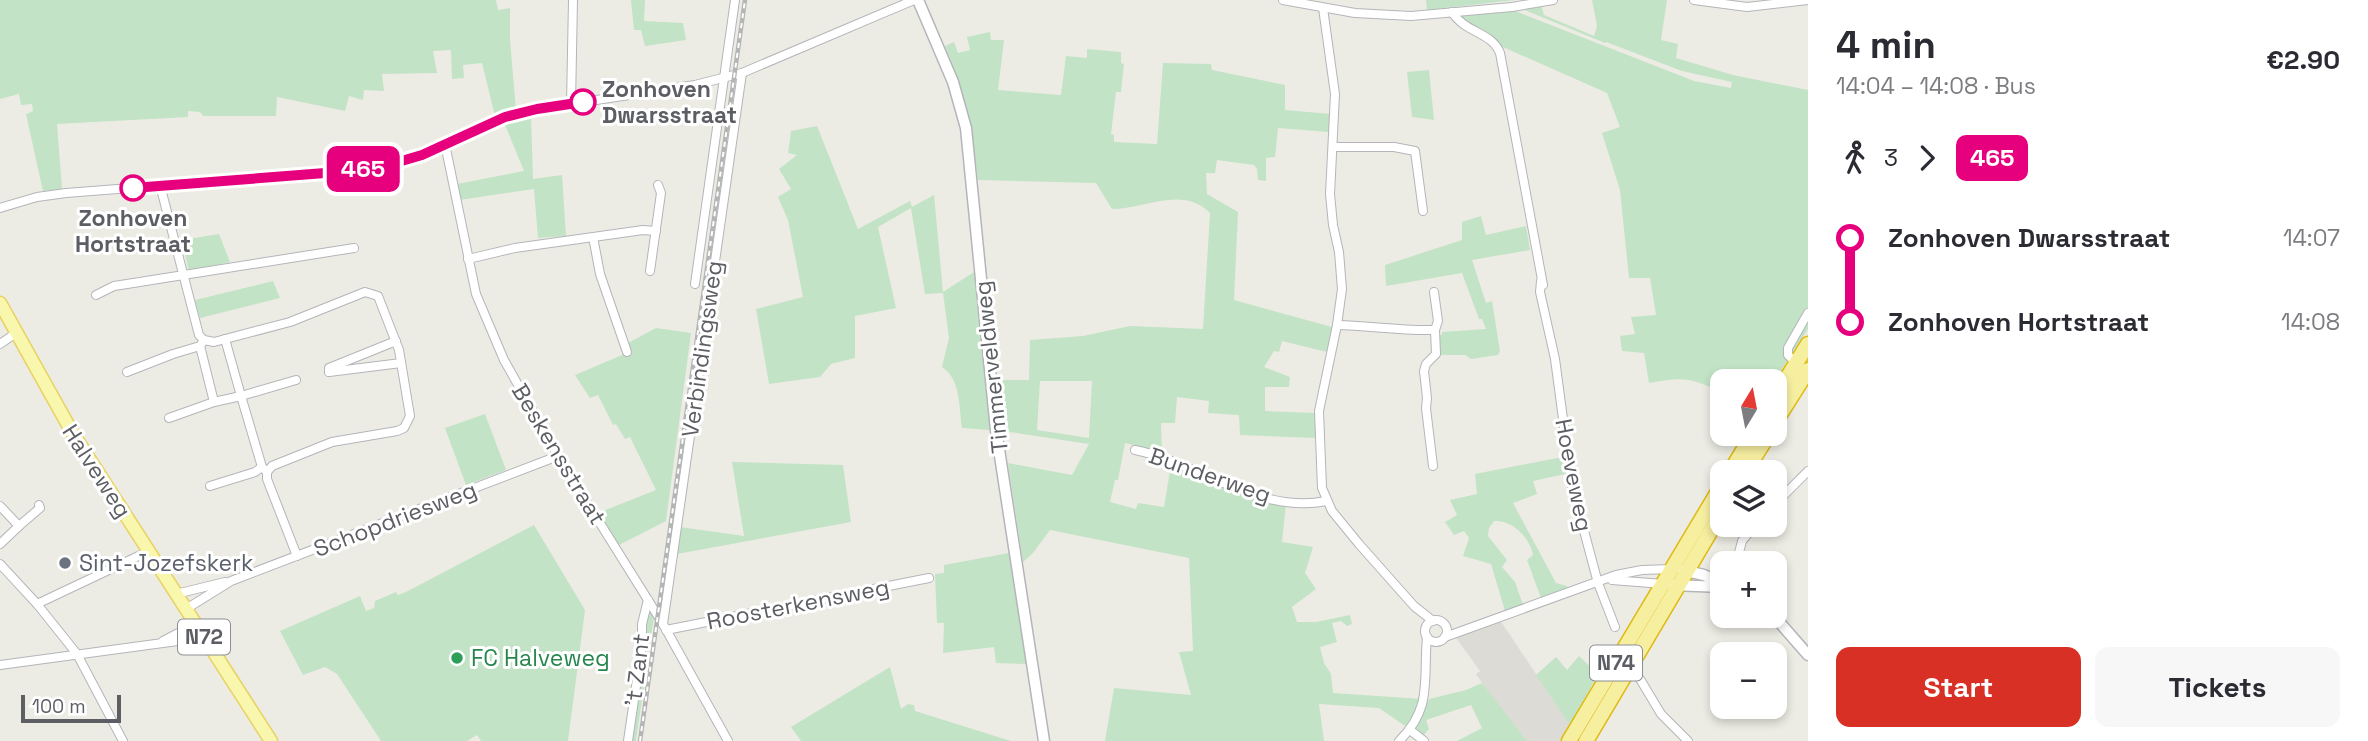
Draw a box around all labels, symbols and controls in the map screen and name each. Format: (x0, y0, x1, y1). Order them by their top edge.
text: 4 min (1836, 21, 1936, 69)
text: €2.90 (2266, 43, 2340, 77)
text: 14:04 – 14:08 · Bus (1836, 71, 2036, 101)
place label: Zonhoven Dwarsstraat (602, 74, 737, 130)
marker: Zonhoven Dwarsstraat (570, 89, 596, 115)
icon: walk (1836, 139, 1874, 177)
icon: forward (1908, 139, 1946, 177)
text: 465 (1970, 142, 2014, 173)
text: 3 (1884, 143, 1898, 173)
line badge: 465 (323, 146, 403, 192)
text: 465 (341, 153, 385, 184)
marker: Zonhoven Hortstraat (120, 175, 146, 201)
place label: Zonhoven Hortstraat (75, 203, 191, 259)
text: Zonhoven Dwarsstraat (1888, 221, 2170, 255)
text: 14:07 (2283, 223, 2340, 253)
street label: Verbindingsweg (675, 259, 729, 439)
street label: Timmerveldweg (967, 279, 1015, 455)
text: Zonhoven Hortstraat (1888, 305, 2149, 339)
text: 14:08 (2281, 307, 2340, 337)
north arrow (1710, 369, 1787, 446)
map controls (1710, 369, 1787, 719)
street label: Beskensstraat (505, 378, 613, 530)
street label: Hoeveweg (1548, 416, 1600, 534)
street label: Halveweg (56, 418, 138, 524)
street label: Bunderweg (1145, 440, 1275, 510)
button: layers (1710, 460, 1787, 537)
street label: Schopdriesweg (309, 474, 481, 564)
place label: Sint-Jozefskerk (79, 548, 253, 578)
button: + (1710, 551, 1787, 628)
marker: Sint-Jozefskerk (57, 555, 73, 571)
street label: Roosterkensweg (704, 572, 892, 636)
road number: N72 (178, 620, 230, 654)
street label: 't Zant (618, 632, 656, 708)
button: − (1710, 642, 1787, 719)
place label: FC Halveweg (471, 643, 610, 673)
road number: N74 (1590, 646, 1642, 680)
button: Start (1836, 647, 2081, 727)
button: Tickets (2095, 647, 2340, 727)
marker: FC Halveweg (449, 650, 465, 666)
scale bar (21, 692, 121, 724)
text: 100 m (32, 694, 86, 719)

